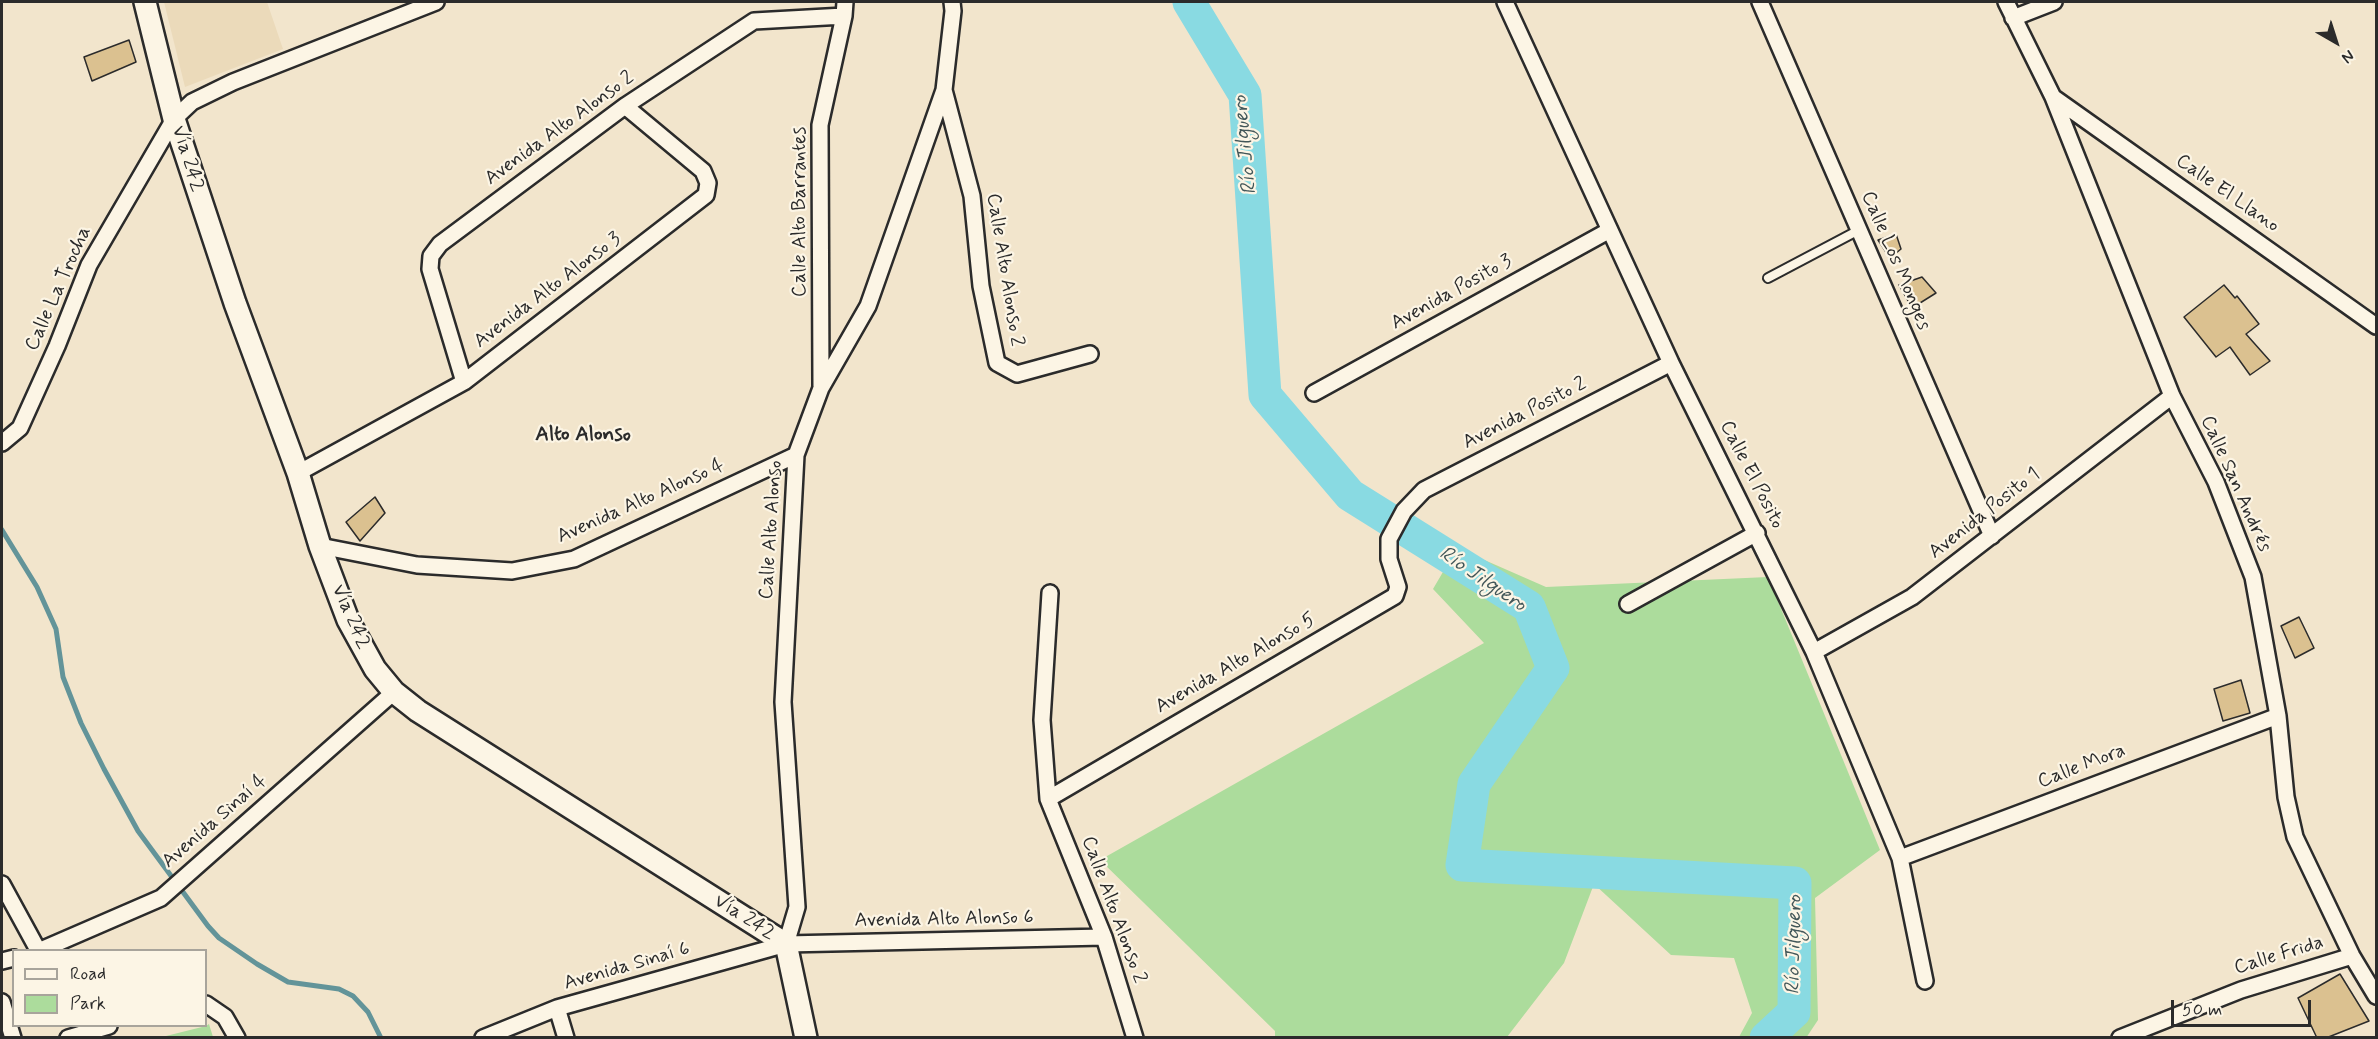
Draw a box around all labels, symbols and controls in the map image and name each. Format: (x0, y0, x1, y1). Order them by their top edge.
north arrow (2306, 12, 2366, 72)
text: N (2337, 45, 2358, 68)
street label: Avenida Alto Alonso 2 (481, 67, 639, 191)
water label: Río Jilguero (1228, 94, 1264, 196)
street label: Vía 242 (165, 123, 209, 195)
street label: Calle Alto Barrantes (789, 127, 813, 297)
street label: Calle El Llano (2171, 149, 2283, 239)
street label: Calle Los Monges (1855, 188, 1935, 334)
street label: Calle Alto Alonso 2 (980, 192, 1028, 348)
street label: Calle La Trocha (21, 223, 97, 355)
street label: Avenida Alto Alonso 3 (470, 228, 626, 354)
street label: Avenida Posito 3 (1387, 250, 1517, 336)
street label: Avenida Posito 2 (1459, 373, 1591, 455)
street label: Calle San Andrés (2194, 412, 2276, 556)
street label: Calle El Posito (1713, 417, 1789, 533)
district label: Alto Alonso (535, 423, 631, 449)
street label: Avenida Alto Alonso 4 (554, 454, 728, 550)
street label: Calle Alto Alonso (755, 460, 789, 600)
street label: Avenida Posito 1 (1925, 463, 2045, 565)
water label: Río Jilguero (1434, 542, 1530, 618)
street label: Vía 242 (325, 581, 375, 653)
street label: Avenida Alto Alonso 5 (1152, 608, 1320, 720)
street label: Calle Mora (2035, 739, 2129, 795)
street label: Avenida Sinaí 4 (158, 770, 272, 874)
street label: Calle Alto Alonso 2 (1075, 833, 1151, 987)
street label: Vía 242 (709, 890, 779, 946)
water label: Río Jilguero (1782, 895, 1808, 995)
street label: Avenida Alto Alonso 6 (854, 906, 1034, 934)
street label: Calle Frida (2231, 931, 2327, 981)
street label: Avenida Sinaí 6 (561, 938, 693, 996)
legend (12, 949, 207, 1027)
text: Road (70, 962, 106, 986)
scale bar (2174, 988, 2314, 1026)
text: Park (70, 992, 106, 1016)
text: 50 m (2182, 998, 2222, 1022)

